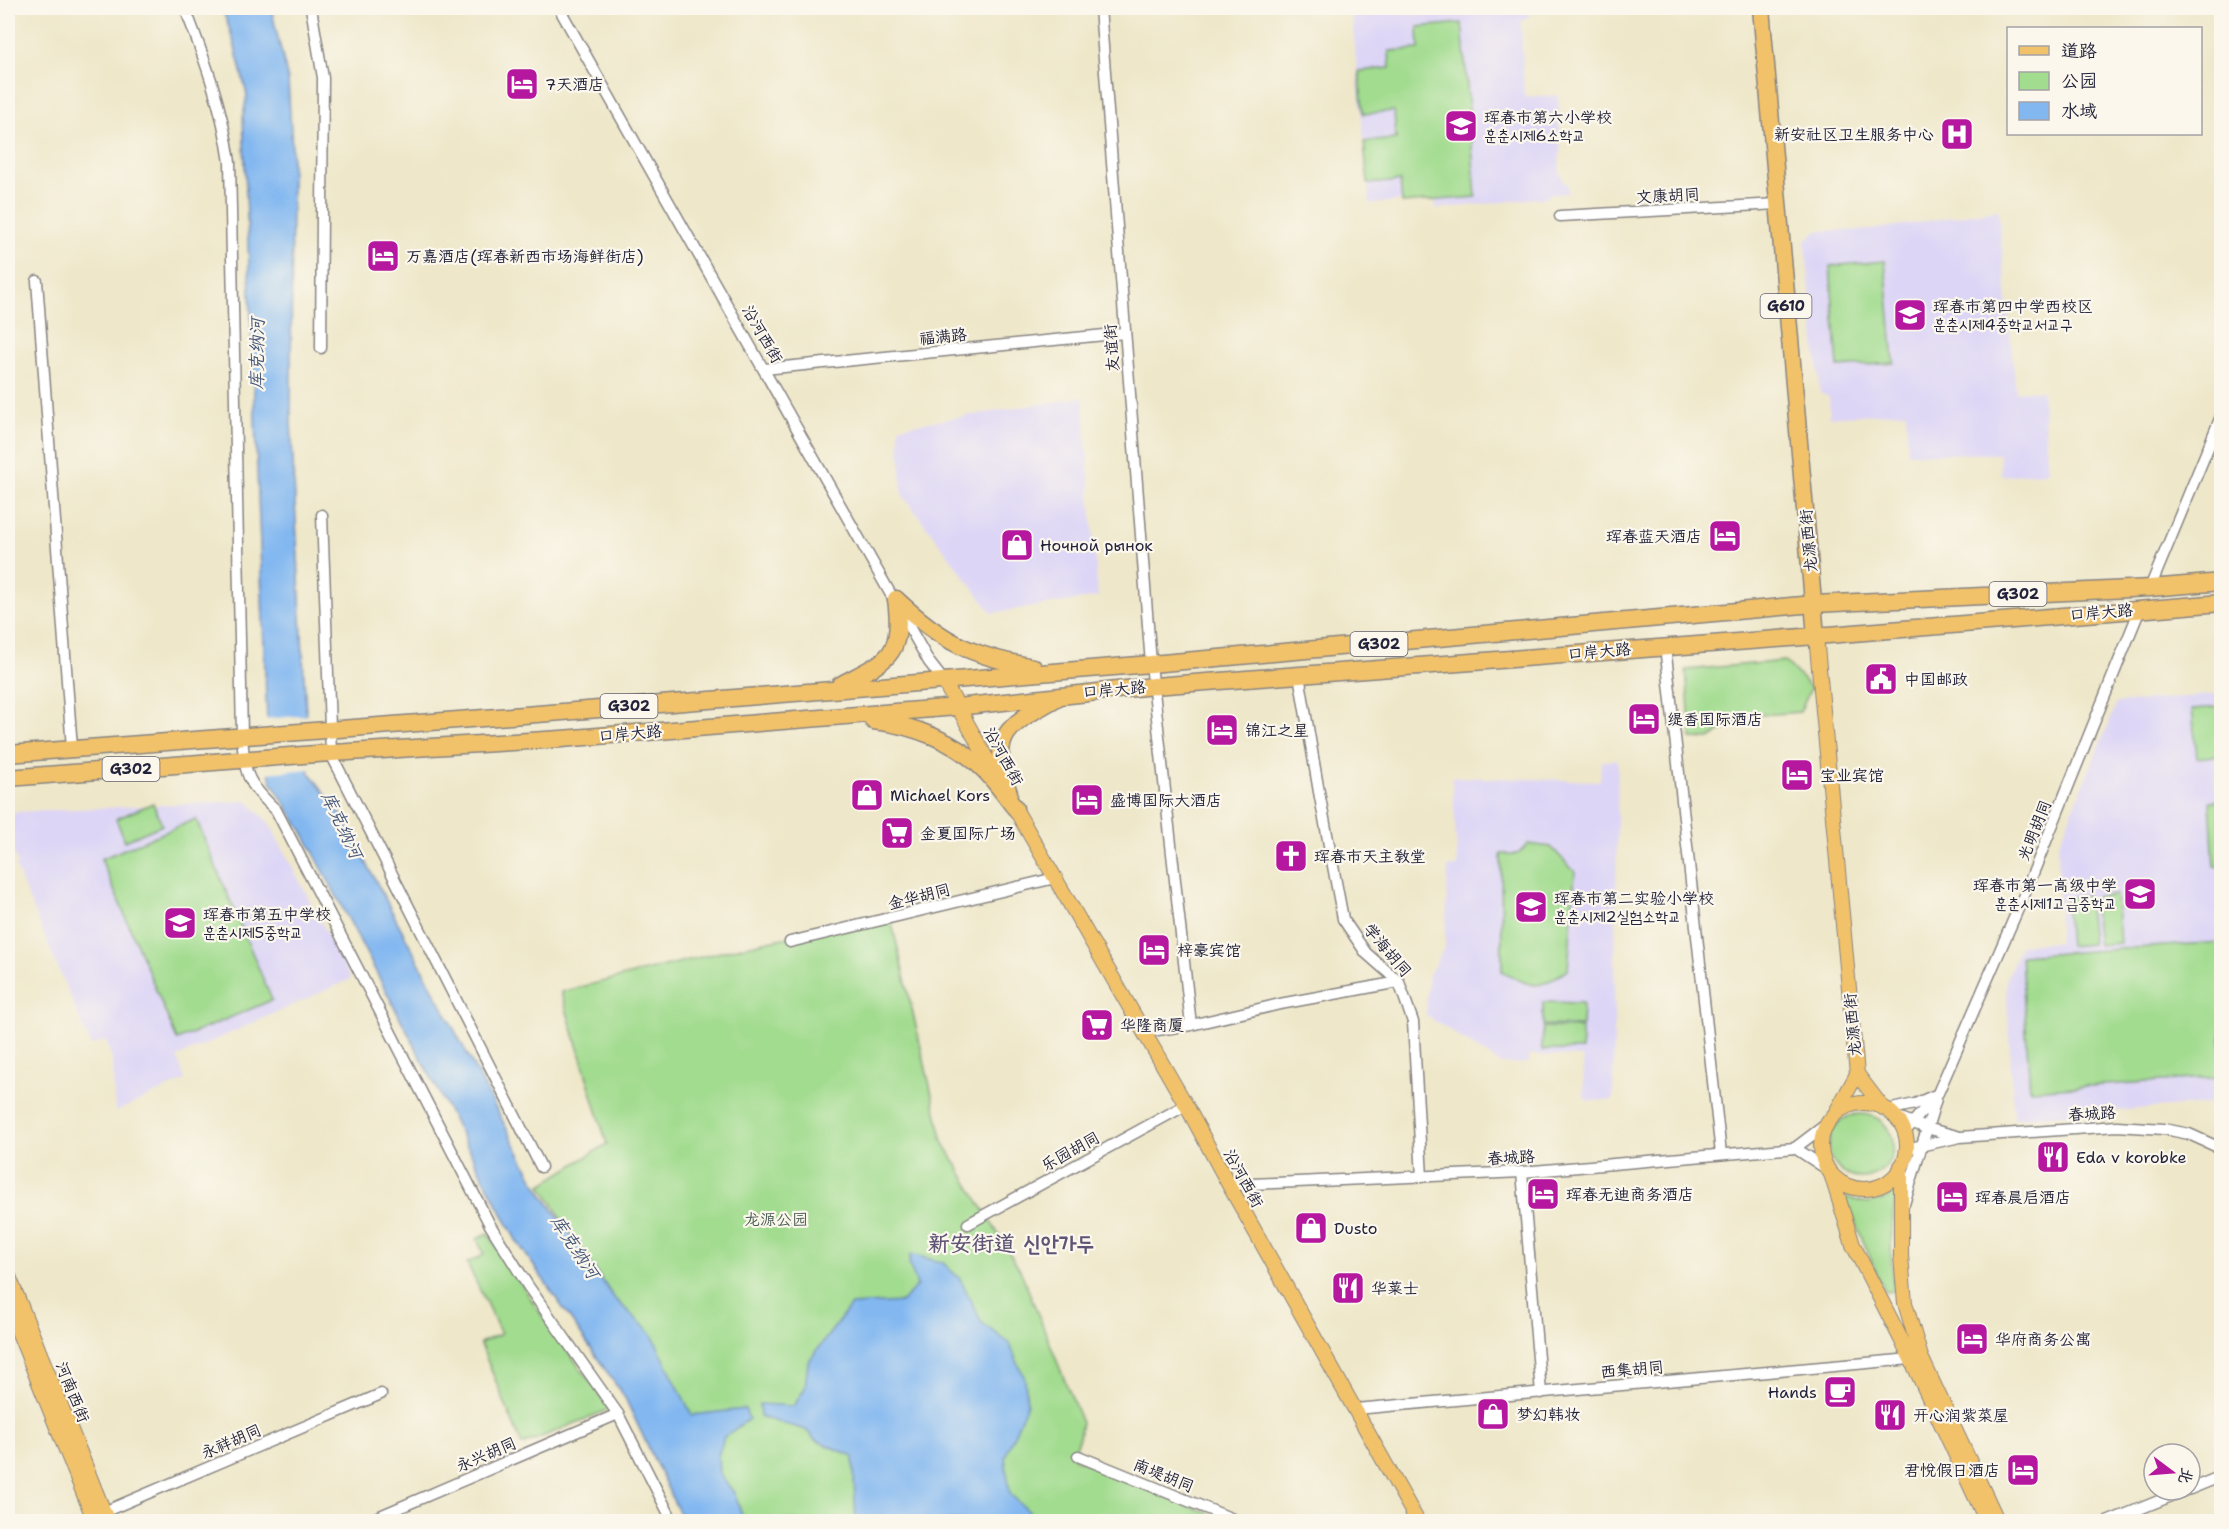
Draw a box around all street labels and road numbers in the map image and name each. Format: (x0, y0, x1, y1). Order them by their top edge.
street label: 文康胡同 (1636, 183, 1701, 208)
road number: G610 (1760, 294, 1812, 318)
street label: 沿河西街 (737, 301, 788, 367)
street label: 友谊街 (1099, 323, 1124, 373)
street label: 福满路 (918, 324, 968, 349)
street label: 龙源西街 (1795, 508, 1822, 574)
road number: G302 (1990, 582, 2046, 606)
street label: 口岸大路 (2068, 599, 2134, 626)
road number: G302 (1350, 632, 1408, 656)
street label: 口岸大路 (1566, 638, 1632, 665)
street label: 口岸大路 (1081, 676, 1147, 703)
road number: G302 (600, 694, 658, 718)
street label: 口岸大路 (597, 720, 663, 747)
street label: 沿河西街 (979, 723, 1028, 789)
road number: G302 (102, 757, 160, 781)
street label: 光明胡同 (2013, 797, 2056, 864)
street label: 金华胡同 (886, 879, 953, 914)
street label: 学海胡同 (1359, 919, 1416, 982)
street label: 龙源西街 (1839, 992, 1866, 1058)
street label: 春城路 (2068, 1102, 2117, 1125)
street label: 乐园胡同 (1037, 1127, 1103, 1176)
street label: 沿河西街 (1219, 1145, 1268, 1211)
street label: 春城路 (1487, 1146, 1536, 1169)
street label: 西集胡同 (1599, 1356, 1665, 1383)
street label: 河南西街 (51, 1359, 94, 1426)
street label: 永祥胡同 (198, 1419, 265, 1464)
street label: 永兴胡同 (453, 1432, 520, 1477)
street label: 南堤胡同 (1130, 1454, 1197, 1497)

